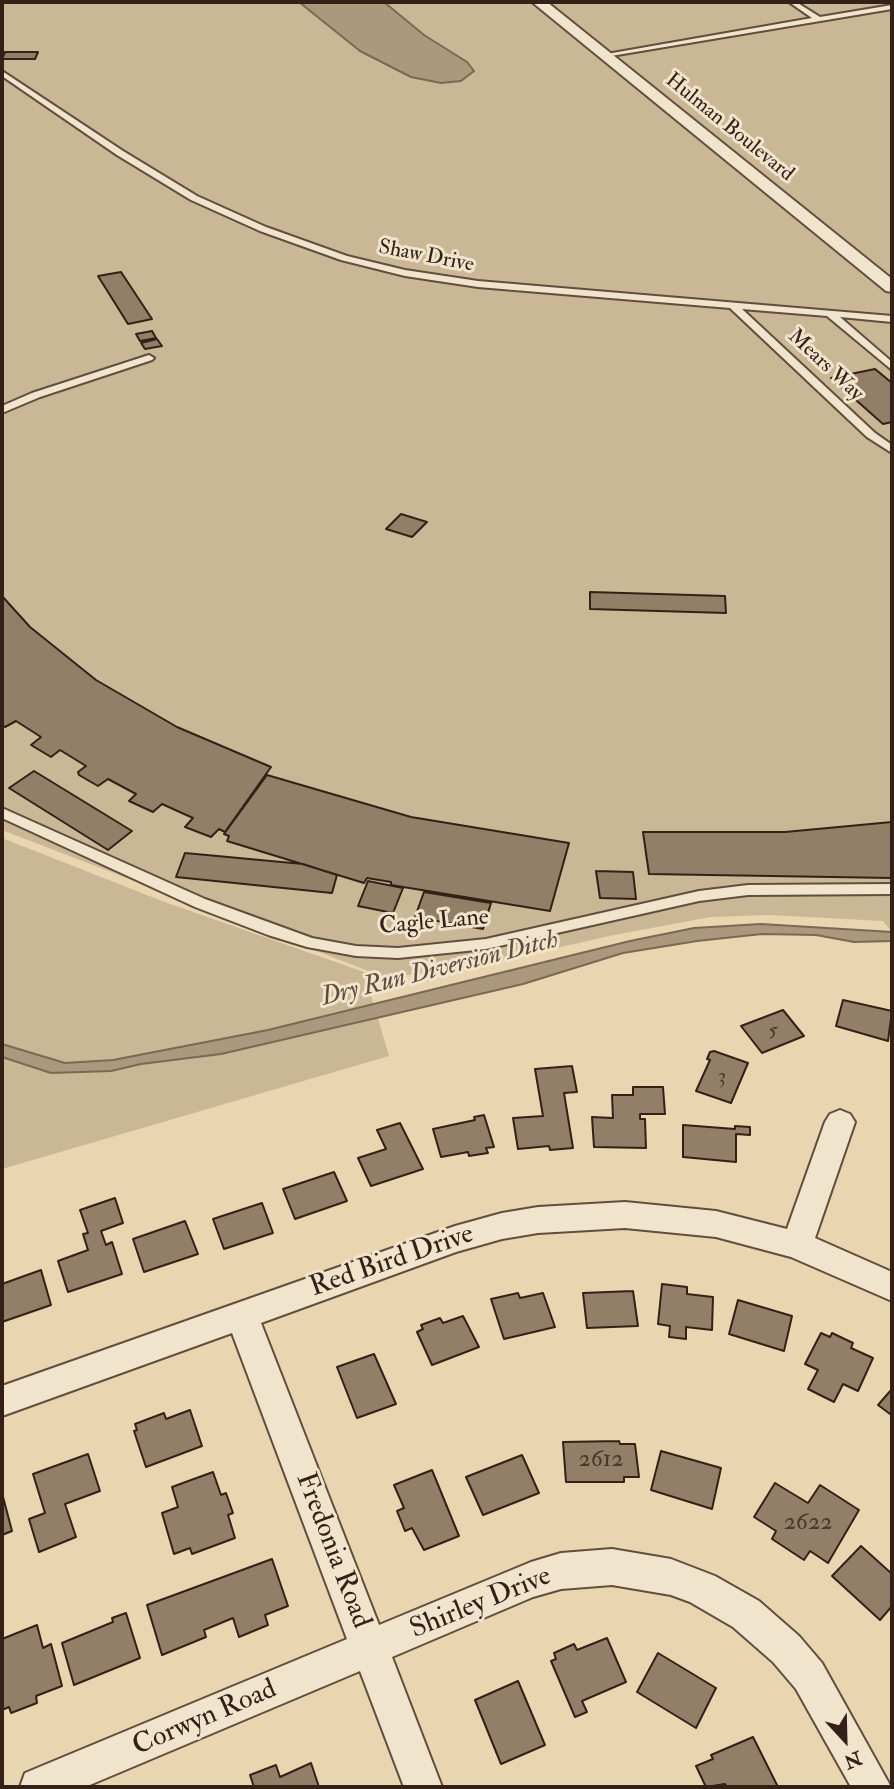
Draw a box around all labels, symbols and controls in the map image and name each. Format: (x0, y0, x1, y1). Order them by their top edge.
street label: Hulman Boulevard (660, 69, 798, 187)
street label: Shaw Drive (376, 235, 476, 279)
street label: Mears Way (782, 325, 868, 407)
street label: Cagle Lane (378, 904, 490, 942)
water label: Dry Run Diversion Ditch (318, 925, 562, 1015)
house number: 5 (768, 1018, 778, 1044)
house number: 3 (718, 1064, 726, 1090)
street label: Red Bird Drive (306, 1218, 478, 1306)
house number: 2612 (579, 1447, 623, 1475)
street label: Fredonia Road (287, 1468, 377, 1634)
house number: 2622 (784, 1510, 832, 1538)
street label: Shirley Drive (406, 1560, 556, 1648)
street label: Corwyn Road (128, 1674, 282, 1764)
north arrow (810, 1705, 880, 1775)
text: N (840, 1745, 865, 1774)

